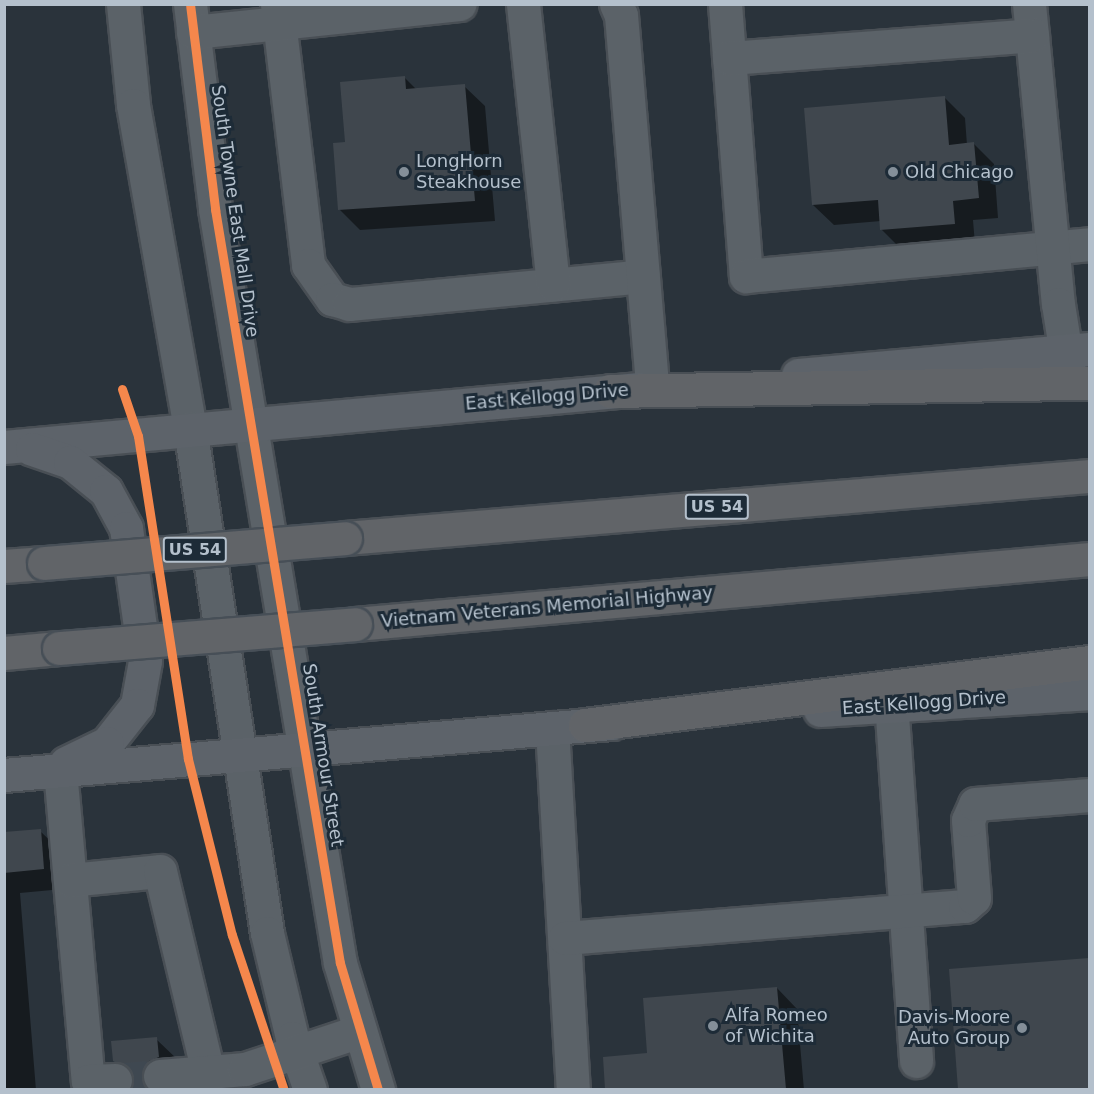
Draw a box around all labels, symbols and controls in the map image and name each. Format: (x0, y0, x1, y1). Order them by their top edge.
street label: South Towne East Mall Drive (207, 83, 263, 339)
place label: LongHorn Steakhouse (416, 151, 521, 194)
place label: Old Chicago (905, 161, 1014, 183)
marker: LongHorn Steakhouse (397, 165, 411, 179)
marker: Old Chicago (886, 165, 900, 179)
street label: East Kellogg Drive (464, 379, 630, 415)
road number: US 54 (684, 494, 750, 520)
road number: US 54 (162, 537, 228, 563)
street label: Vietnam Veterans Memorial Highway (380, 582, 714, 632)
street label: South Armour Street (298, 662, 348, 848)
street label: East Kellogg Drive (841, 687, 1007, 719)
place label: Alfa Romeo of Wichita (725, 1005, 828, 1048)
place label: Davis-Moore Auto Group (898, 1007, 1010, 1050)
marker: Alfa Romeo of Wichita (706, 1019, 720, 1033)
marker: Davis-Moore Auto Group (1015, 1021, 1029, 1035)

